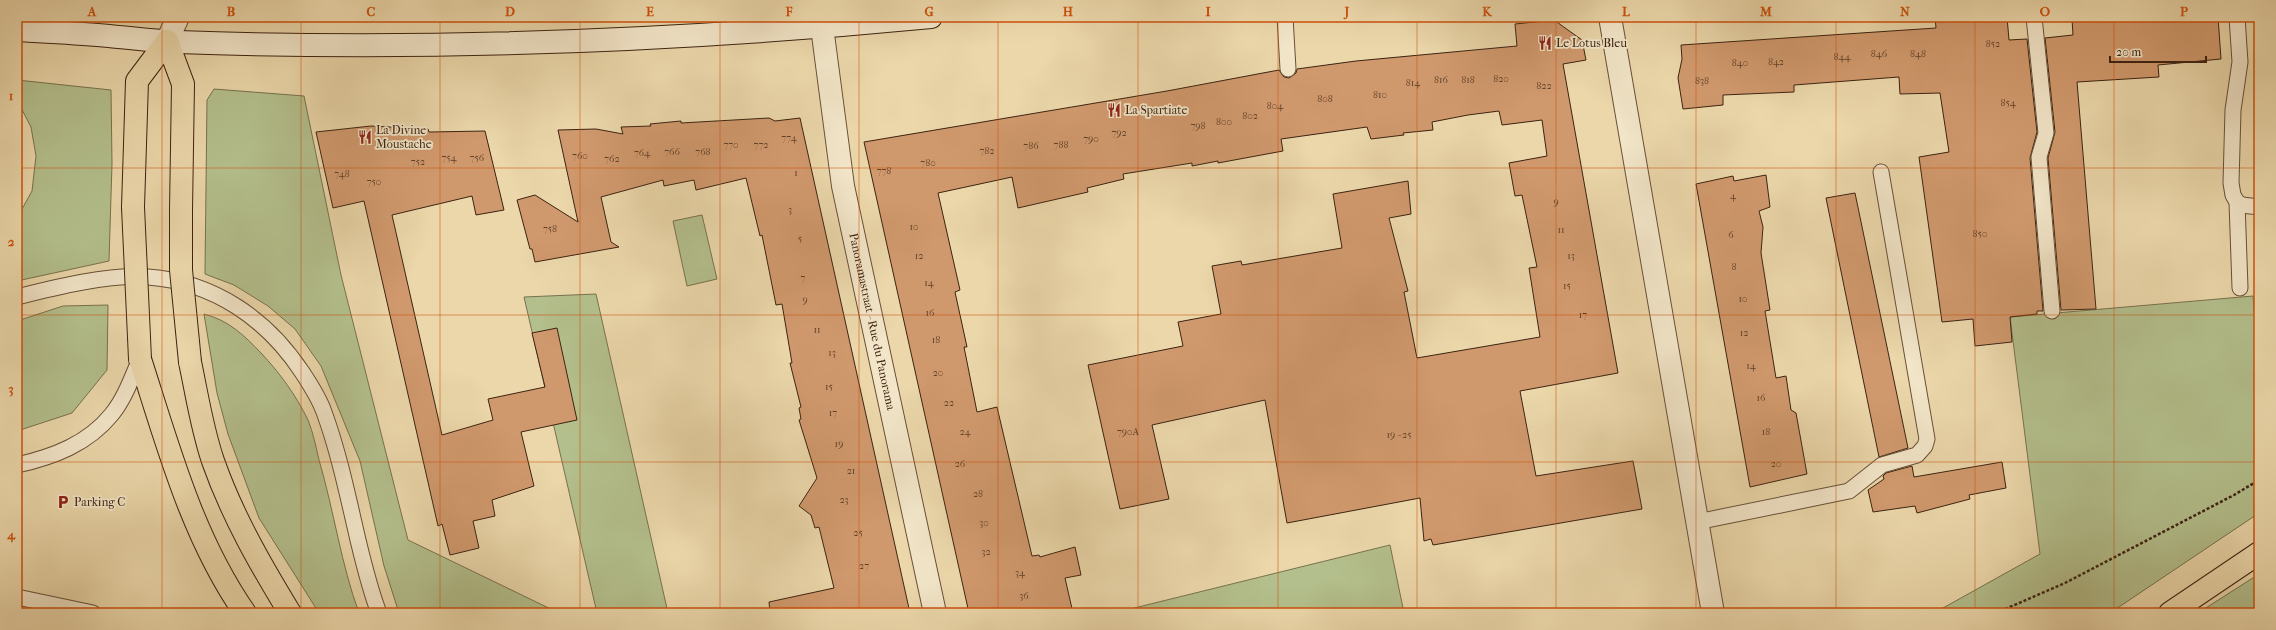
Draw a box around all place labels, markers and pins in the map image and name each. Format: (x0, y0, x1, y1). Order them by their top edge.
restaurant icon: Le Lotus Bleu (1537, 35, 1553, 51)
place label: Le Lotus Bleu (1556, 36, 1627, 50)
restaurant icon: La Spartiate (1106, 102, 1122, 118)
place label: La Spartiate (1125, 103, 1187, 117)
place label: La Divine Moustache (376, 123, 432, 151)
restaurant icon: La Divine Moustache (357, 129, 373, 145)
parking icon: Parking C (55, 494, 71, 510)
place label: Parking C (74, 495, 125, 509)

